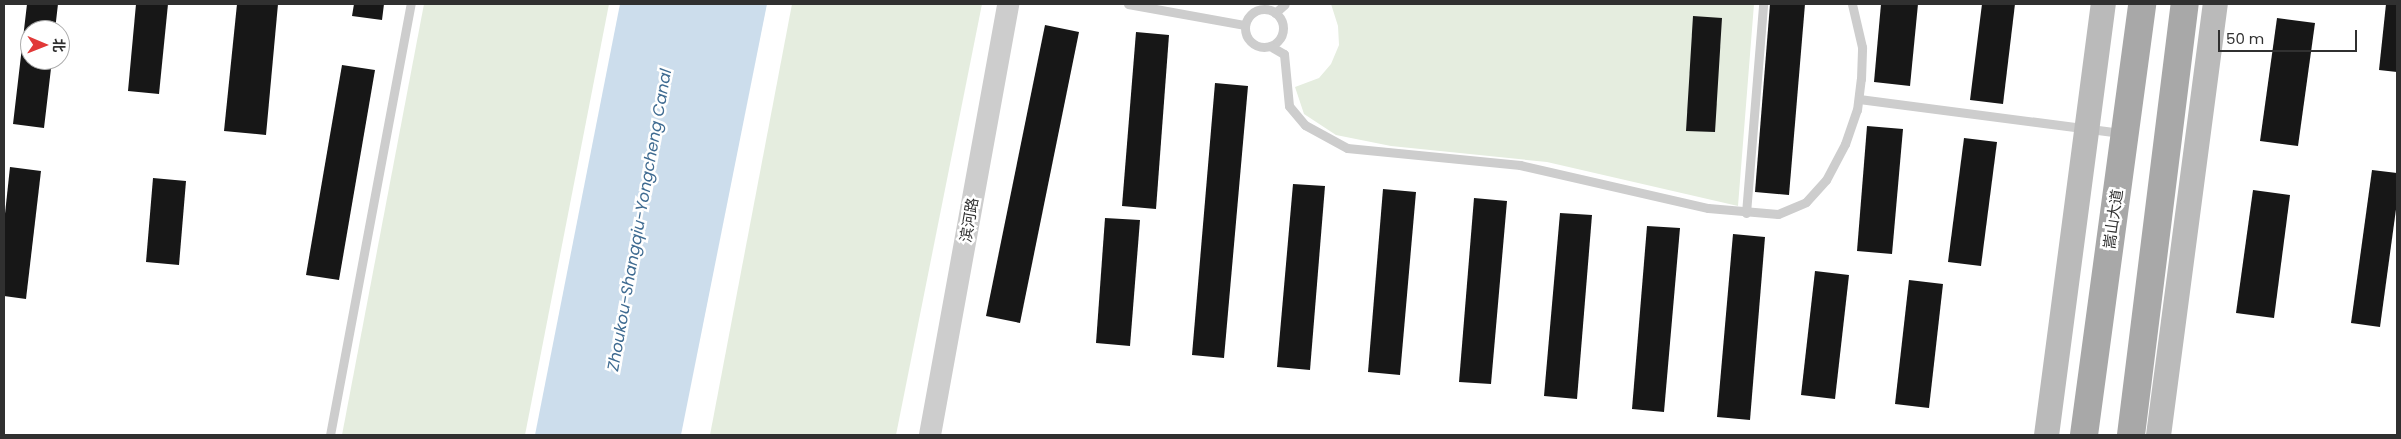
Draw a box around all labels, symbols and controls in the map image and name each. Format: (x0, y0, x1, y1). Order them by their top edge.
north arrow (20, 20, 70, 70)
scale bar (2221, 20, 2360, 52)
text: 50 m (2226, 28, 2264, 49)
text: 北 (49, 38, 69, 52)
water label: Zhoukou-Shangqiu-Yongcheng Canal (604, 67, 676, 373)
street label: 嵩山大道 (2100, 188, 2126, 250)
street label: 滨河路 (956, 196, 982, 244)

